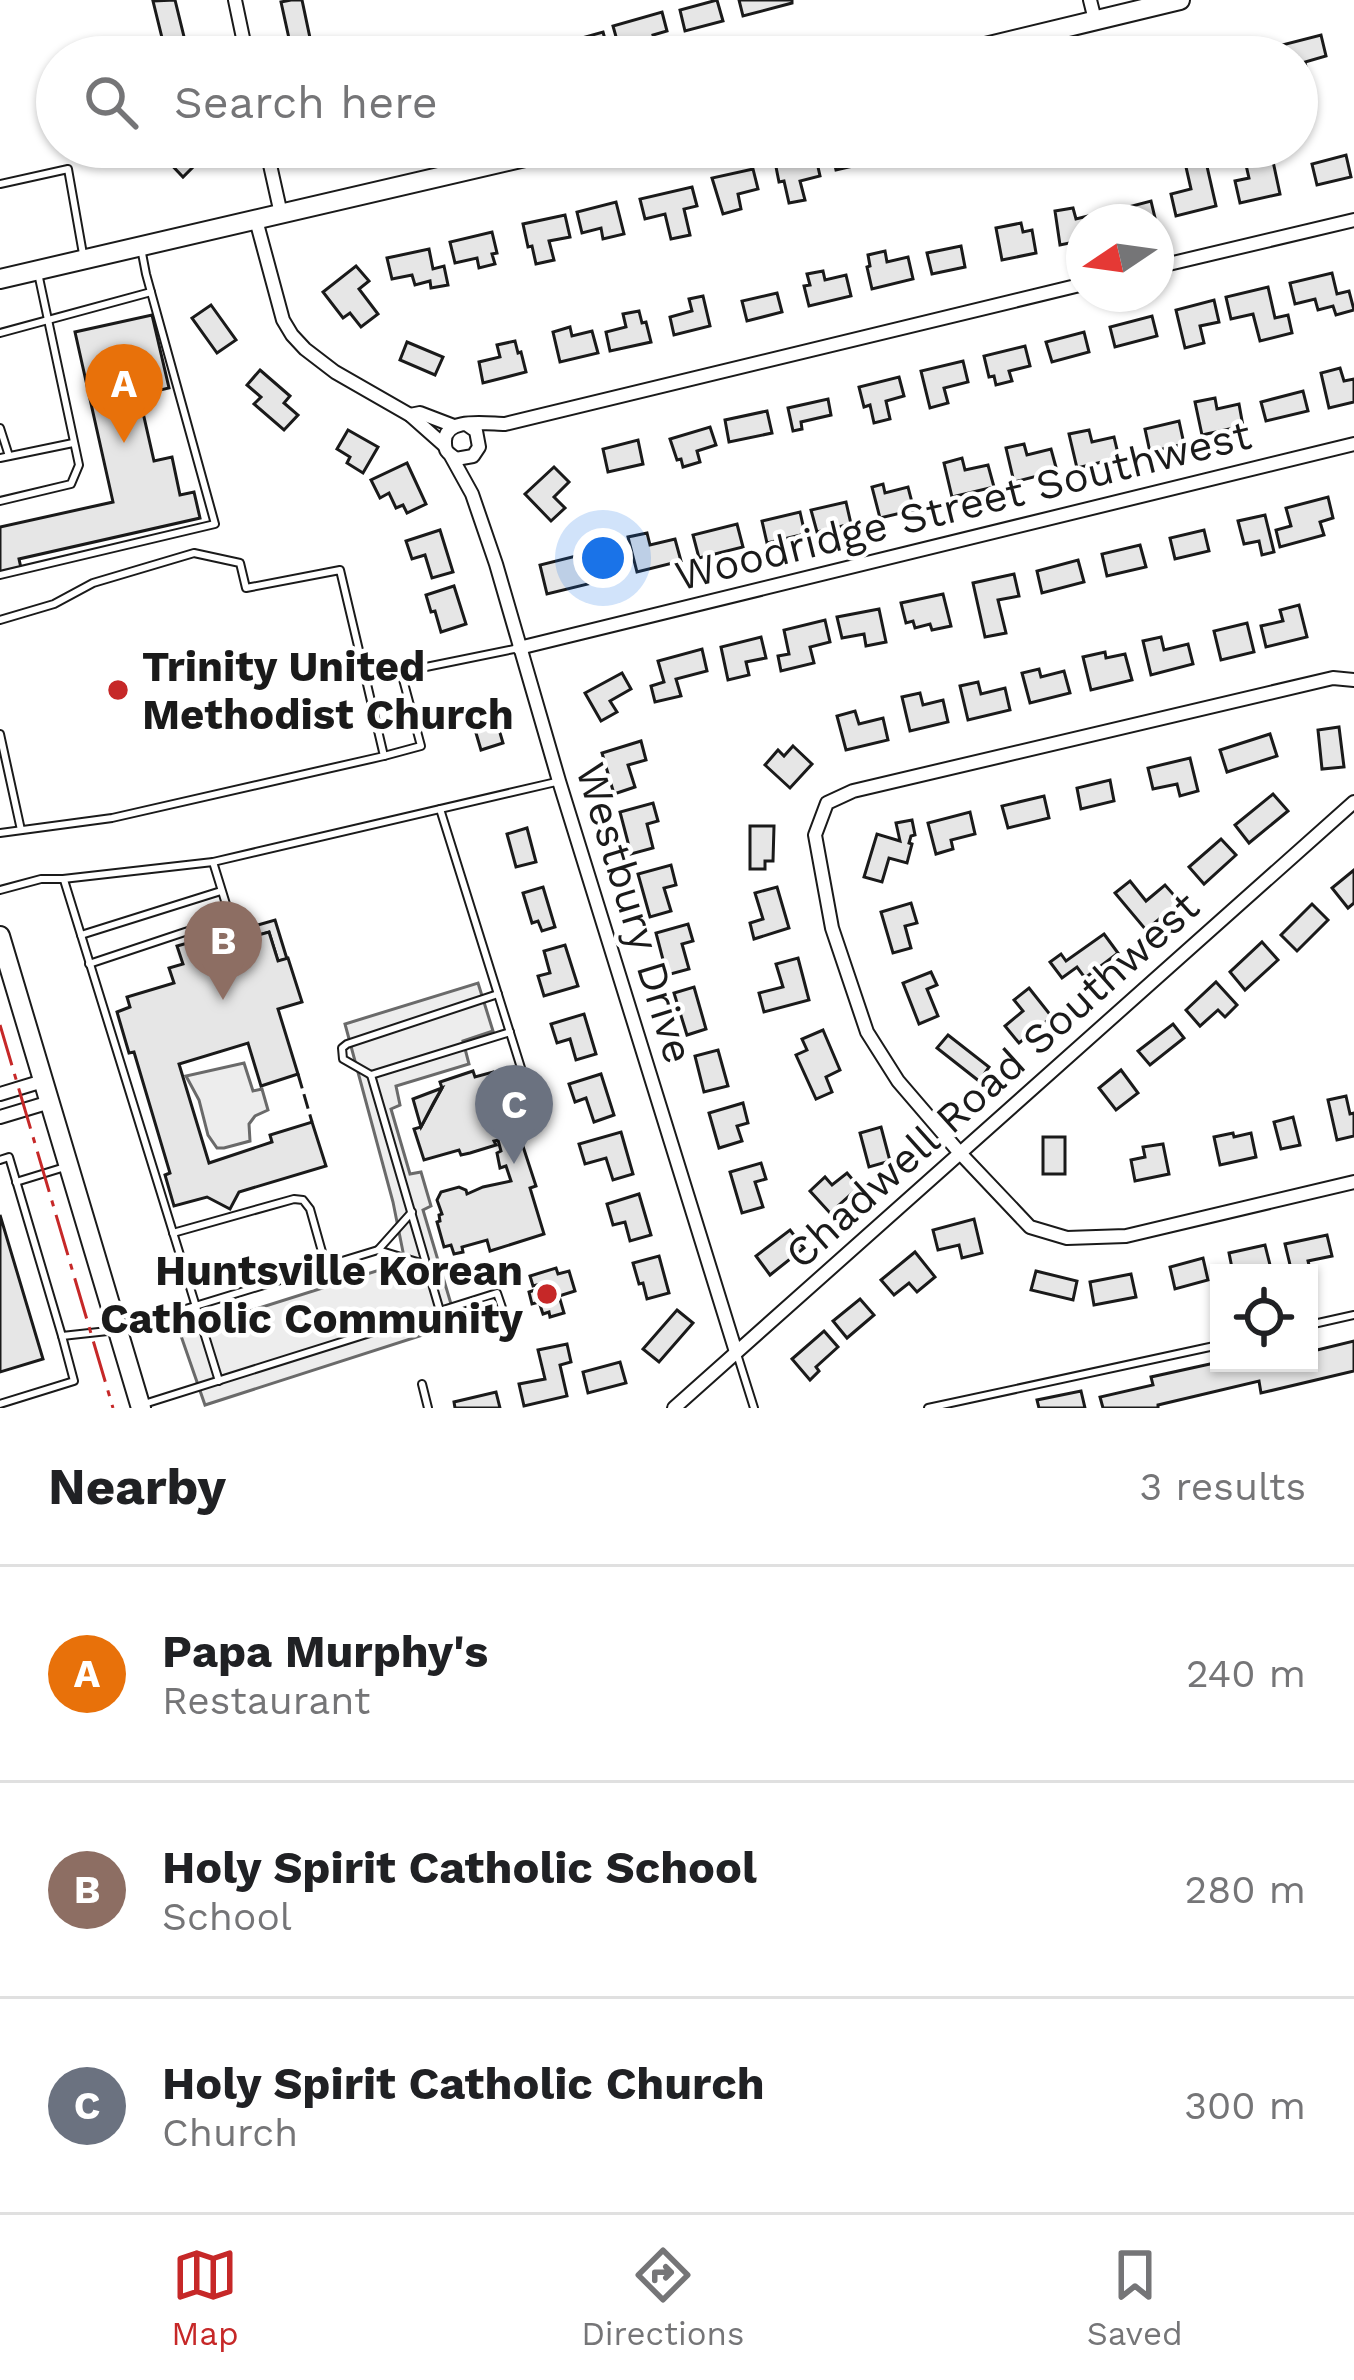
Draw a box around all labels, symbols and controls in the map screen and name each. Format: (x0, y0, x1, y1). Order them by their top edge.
search box (36, 36, 1318, 168)
icon: search (78, 69, 144, 135)
text: Search here (174, 76, 438, 129)
north arrow (1066, 204, 1174, 312)
pin: A (85, 344, 163, 443)
street label: Woodridge Street Southwest (670, 410, 1256, 600)
your location (573, 528, 633, 588)
place label: Trinity United Methodist Church (142, 642, 514, 739)
marker: Trinity United Methodist Church (105, 677, 131, 703)
street label: Westbury Drive (566, 757, 704, 1069)
street label: Chadwell Road Southwest (775, 882, 1209, 1278)
pin: B (184, 901, 262, 1000)
pin: C (475, 1065, 553, 1164)
place label: Huntsville Korean Catholic Community (100, 1246, 523, 1343)
map controls (1210, 1264, 1318, 1372)
button: locate (1210, 1264, 1318, 1372)
marker: Huntsville Korean Catholic Community (534, 1281, 560, 1307)
text: Nearby (48, 1457, 226, 1516)
text: 3 results (1140, 1464, 1306, 1509)
text: Papa Murphy's (162, 1625, 488, 1678)
text: A (74, 1651, 100, 1696)
text: 240 m (1186, 1651, 1306, 1696)
text: Restaurant (162, 1678, 370, 1723)
text: Holy Spirit Catholic School (162, 1841, 757, 1894)
text: B (74, 1867, 100, 1912)
text: 280 m (1185, 1867, 1306, 1912)
text: School (162, 1894, 292, 1939)
text: Holy Spirit Catholic Church (162, 2057, 765, 2110)
text: C (74, 2083, 100, 2128)
text: 300 m (1184, 2083, 1306, 2128)
text: Church (162, 2110, 298, 2155)
tab: Map (171, 2242, 239, 2353)
tab: Directions (581, 2242, 744, 2353)
tab: Saved (1087, 2242, 1183, 2353)

